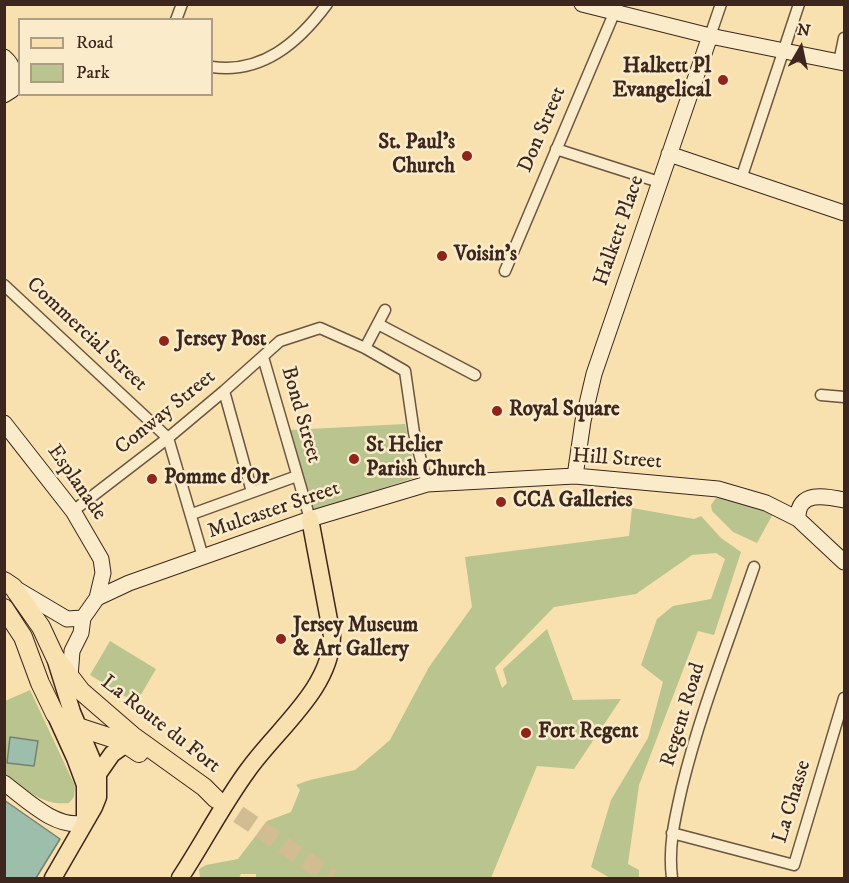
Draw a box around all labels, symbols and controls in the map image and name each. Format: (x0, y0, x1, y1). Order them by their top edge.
legend (18, 18, 213, 96)
north arrow (771, 18, 831, 78)
text: N (796, 19, 812, 41)
text: Road (76, 32, 113, 54)
place label: Halkett Pl Evangelical (612, 55, 711, 105)
text: Park (76, 62, 110, 84)
marker: Halkett Pl Evangelical (716, 73, 730, 87)
street label: Don Street (514, 83, 572, 177)
place label: St. Paul's Church (378, 131, 455, 181)
marker: St. Paul's Church (460, 149, 474, 163)
street label: Halkett Place (589, 173, 651, 289)
place label: Voisin's (454, 243, 517, 269)
marker: Voisin's (435, 249, 449, 263)
street label: Commercial Street (20, 273, 152, 397)
place label: Jersey Post (176, 328, 266, 354)
marker: Jersey Post (157, 334, 171, 348)
street label: Bond Street (274, 364, 326, 466)
street label: Conway Street (111, 365, 221, 461)
place label: Royal Square (509, 398, 620, 424)
marker: Royal Square (490, 404, 504, 418)
place label: St Helier Parish Church (366, 434, 486, 484)
street label: Esplanade (41, 440, 111, 526)
street label: Hill Street (571, 444, 663, 476)
marker: St Helier Parish Church (347, 452, 361, 466)
place label: Pomme d'Or (164, 466, 269, 492)
marker: Pomme d'Or (145, 472, 159, 486)
street label: Mulcaster Street (205, 477, 343, 545)
place label: CCA Galleries (513, 489, 633, 515)
marker: CCA Galleries (494, 495, 508, 509)
place label: Jersey Museum & Art Gallery (293, 614, 418, 664)
marker: Jersey Museum & Art Gallery (274, 632, 288, 646)
street label: Regent Road (656, 660, 712, 770)
street label: La Route du Fort (95, 671, 225, 779)
place label: Fort Regent (538, 720, 638, 746)
marker: Fort Regent (519, 726, 533, 740)
street label: La Chasse (768, 758, 818, 846)

